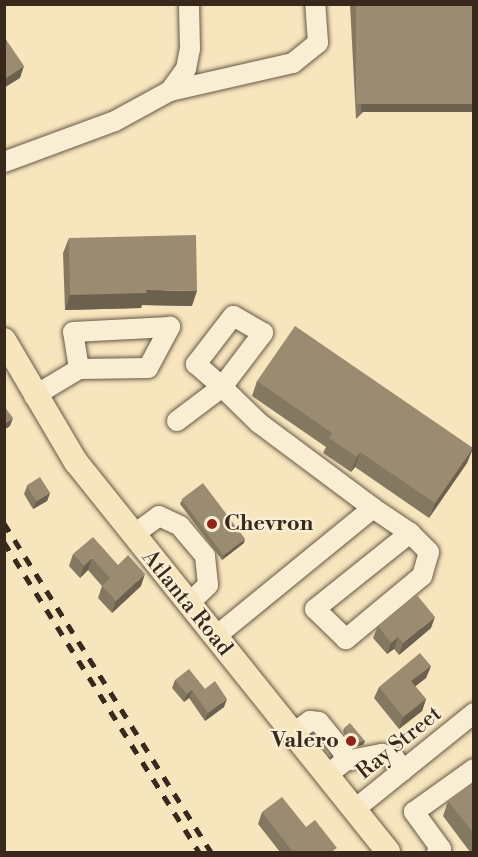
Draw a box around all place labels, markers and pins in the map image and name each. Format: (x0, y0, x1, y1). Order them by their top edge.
place label: Chevron (224, 511, 313, 537)
marker: Chevron (205, 517, 219, 531)
place label: Valero (271, 728, 339, 754)
marker: Valero (344, 734, 358, 748)

